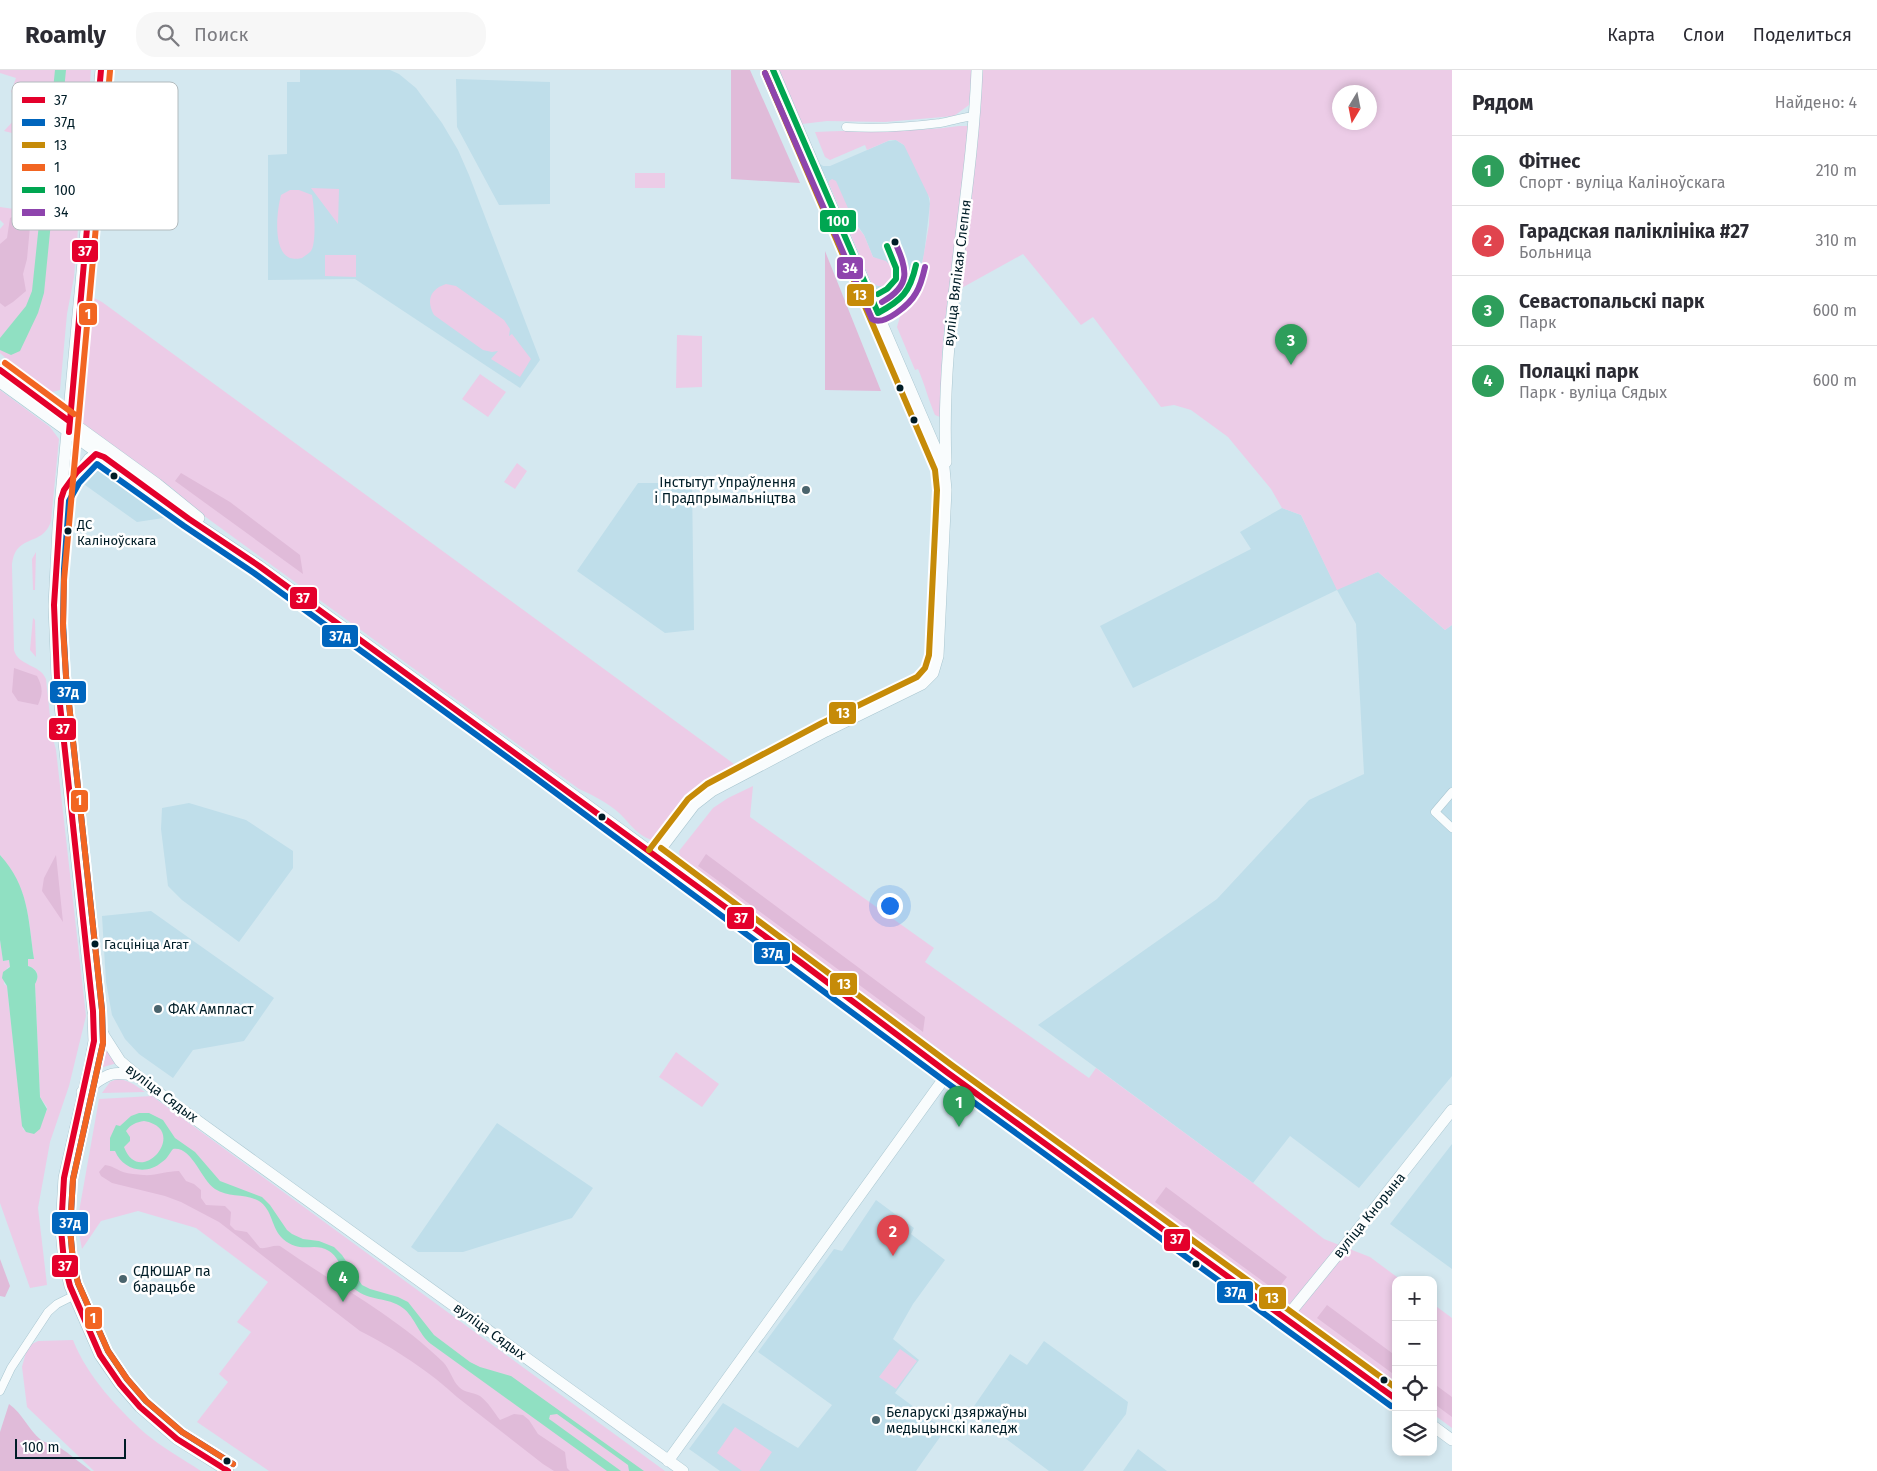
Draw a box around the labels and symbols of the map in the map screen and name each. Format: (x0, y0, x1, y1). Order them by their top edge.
legend (12, 82, 178, 230)
north arrow (1332, 85, 1377, 130)
text: 37 (54, 92, 67, 109)
text: 37д (54, 114, 75, 131)
text: 13 (54, 137, 67, 154)
text: 1 (54, 159, 60, 176)
text: 100 (54, 182, 76, 199)
street label: вуліца Вялікая Слепня (940, 199, 975, 348)
text: 34 (54, 204, 69, 221)
line badge: 100 (819, 209, 857, 233)
text: 100 (827, 213, 849, 230)
unlabelled marker (890, 237, 900, 247)
line badge: 37 (71, 239, 99, 263)
text: 37 (77, 243, 92, 260)
line badge: 34 (836, 256, 864, 280)
text: 34 (841, 260, 858, 277)
line badge: 13 (846, 283, 875, 307)
text: 13 (853, 287, 867, 304)
line badge: 1 (78, 302, 98, 326)
text: 1 (85, 306, 91, 323)
pin: 3 (1275, 324, 1307, 365)
unlabelled marker (895, 383, 905, 393)
unlabelled marker (909, 415, 919, 425)
unlabelled marker (109, 471, 119, 481)
place label: Інстытут Упраўлення і Прадпрымальніцтва (654, 474, 796, 507)
marker: Інстытут Упраўлення і Прадпрымальніцтва (800, 484, 812, 496)
place label: ДС Каліноўскага (76, 517, 156, 548)
marker: ДС Каліноўскага (63, 526, 73, 536)
line badge: 37 (289, 586, 318, 610)
text: 37 (295, 590, 310, 607)
line badge: 37д (321, 624, 359, 648)
text: 37д (328, 628, 351, 645)
line badge: 37д (49, 680, 87, 704)
text: 37д (56, 684, 79, 701)
line badge: 13 (828, 701, 857, 725)
text: 13 (836, 705, 850, 722)
line badge: 37 (48, 717, 77, 741)
text: 37 (55, 721, 70, 738)
line badge: 1 (70, 789, 89, 813)
text: 1 (76, 792, 82, 809)
unlabelled marker (597, 812, 607, 822)
your location (877, 893, 903, 919)
line badge: 37 (726, 906, 755, 930)
text: 37 (733, 910, 748, 927)
place label: Гасцініца Агат (104, 937, 189, 952)
marker: Гасцініца Агат (90, 939, 100, 949)
line badge: 37д (753, 941, 791, 965)
text: 37д (760, 945, 783, 962)
line badge: 13 (829, 972, 858, 996)
text: 13 (837, 976, 851, 993)
place label: ФАК Ампласт (168, 1001, 254, 1018)
marker: ФАК Ампласт (152, 1003, 164, 1015)
street label: вуліца Сядых (122, 1061, 201, 1126)
pin: 1 (943, 1086, 975, 1127)
street label: вуліца Кнорына (1330, 1169, 1409, 1262)
line badge: 37д (51, 1211, 89, 1235)
text: 37д (58, 1215, 81, 1232)
pin: 2 (877, 1215, 909, 1256)
line badge: 37 (1163, 1228, 1191, 1252)
text: 37 (1169, 1231, 1184, 1248)
line badge: 37 (51, 1254, 79, 1278)
text: 37 (57, 1258, 72, 1275)
unlabelled marker (1191, 1259, 1201, 1269)
pin: 4 (327, 1261, 359, 1302)
place label: СДЮШАР па барацьбе (133, 1263, 211, 1296)
marker: СДЮШАР па барацьбе (117, 1273, 129, 1285)
line badge: 37д (1216, 1280, 1254, 1304)
text: 37д (1223, 1284, 1246, 1301)
line badge: 13 (1258, 1286, 1287, 1310)
text: 13 (1265, 1290, 1279, 1307)
street label: вуліца Сядых (450, 1299, 530, 1364)
line badge: 1 (84, 1306, 103, 1330)
text: 1 (90, 1310, 96, 1327)
unlabelled marker (1379, 1375, 1389, 1385)
place label: Беларускі дзяржаўны медыцынскі каледж (886, 1404, 1027, 1437)
marker: Беларускі дзяржаўны медыцынскі каледж (870, 1414, 882, 1426)
scale bar (15, 1436, 126, 1459)
unlabelled marker (222, 1456, 232, 1466)

